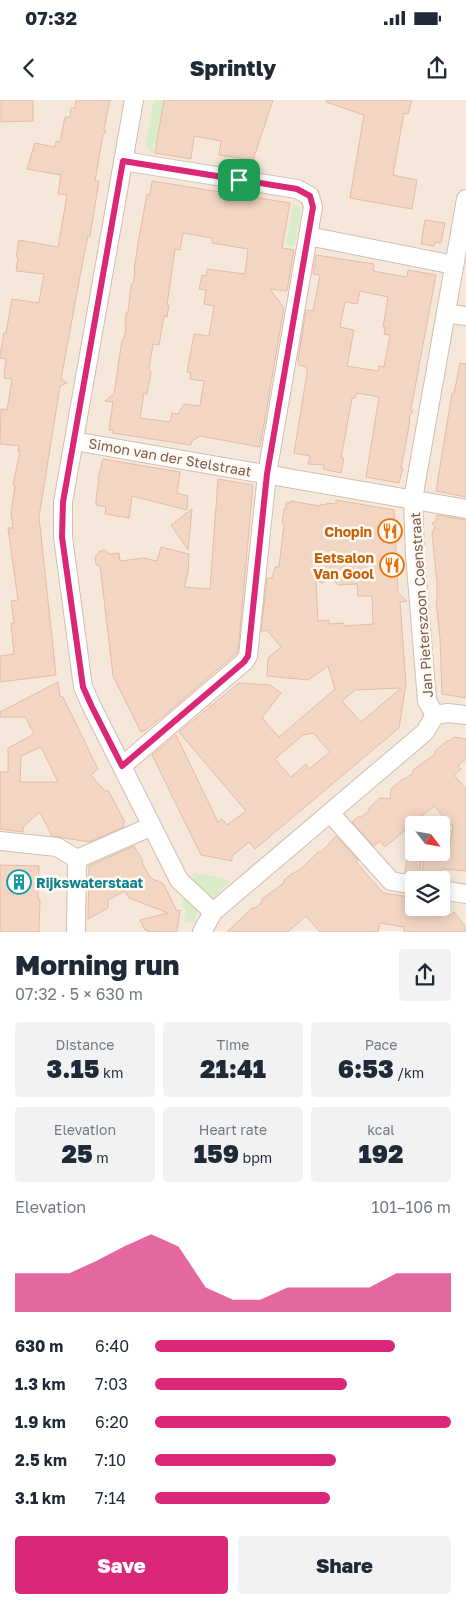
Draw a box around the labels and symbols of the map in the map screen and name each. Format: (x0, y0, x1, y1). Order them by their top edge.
pin (218, 159, 260, 201)
street label: Simon van der Stelstraat (87, 434, 253, 480)
street label: Jan Pieterszoon Coenstraat (406, 512, 436, 698)
restaurant icon: Chopin (377, 518, 403, 544)
place label: Chopin (324, 523, 372, 540)
place label: Eetsalon Van Gool (313, 549, 374, 582)
restaurant icon: Eetsalon Van Gool (379, 552, 405, 578)
north arrow (405, 816, 450, 861)
building icon: Rijkswaterstaat (6, 869, 32, 895)
place label: Rijkswaterstaat (36, 874, 144, 891)

